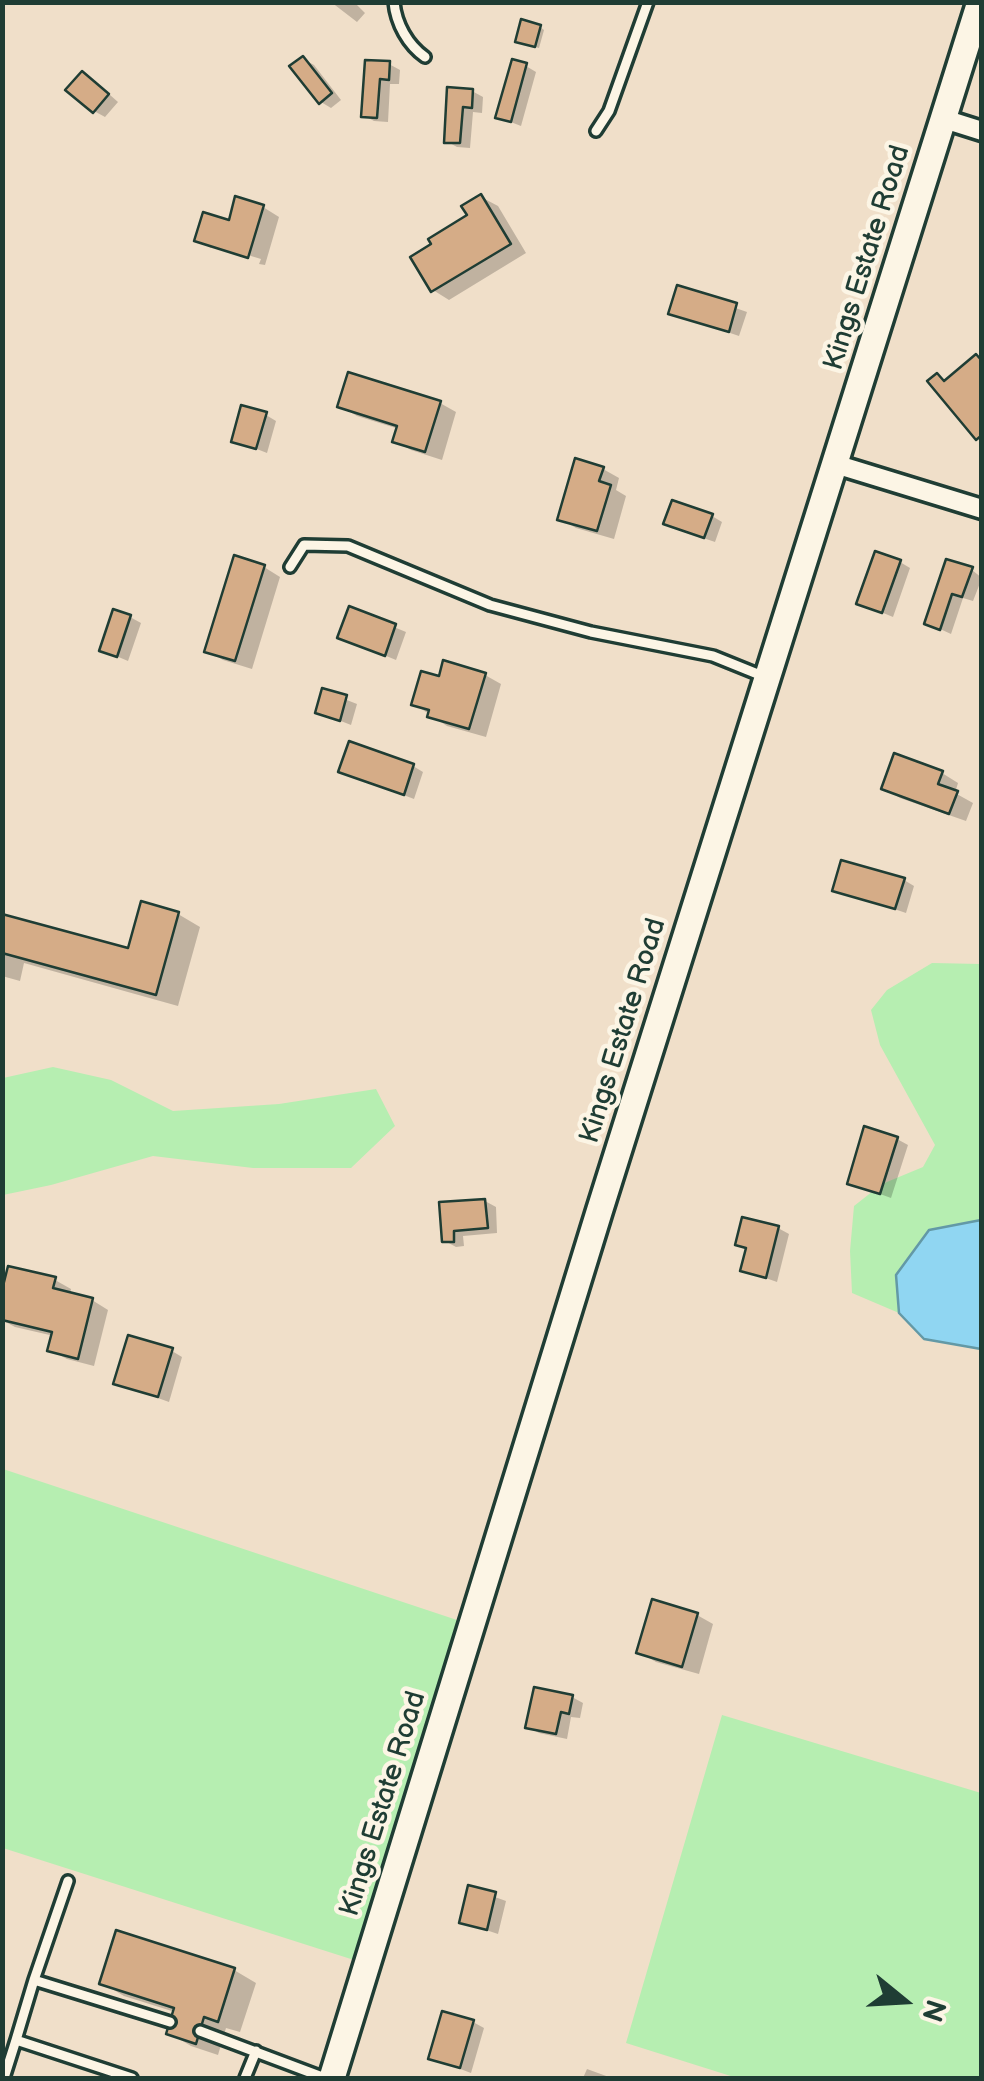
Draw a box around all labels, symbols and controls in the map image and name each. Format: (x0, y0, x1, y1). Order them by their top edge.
street label: Kings Estate Road (818, 141, 918, 375)
street label: Kings Estate Road (574, 914, 674, 1148)
street label: Kings Estate Road (334, 1687, 434, 1921)
north arrow (854, 1951, 954, 2051)
text: N (914, 1995, 952, 2026)

